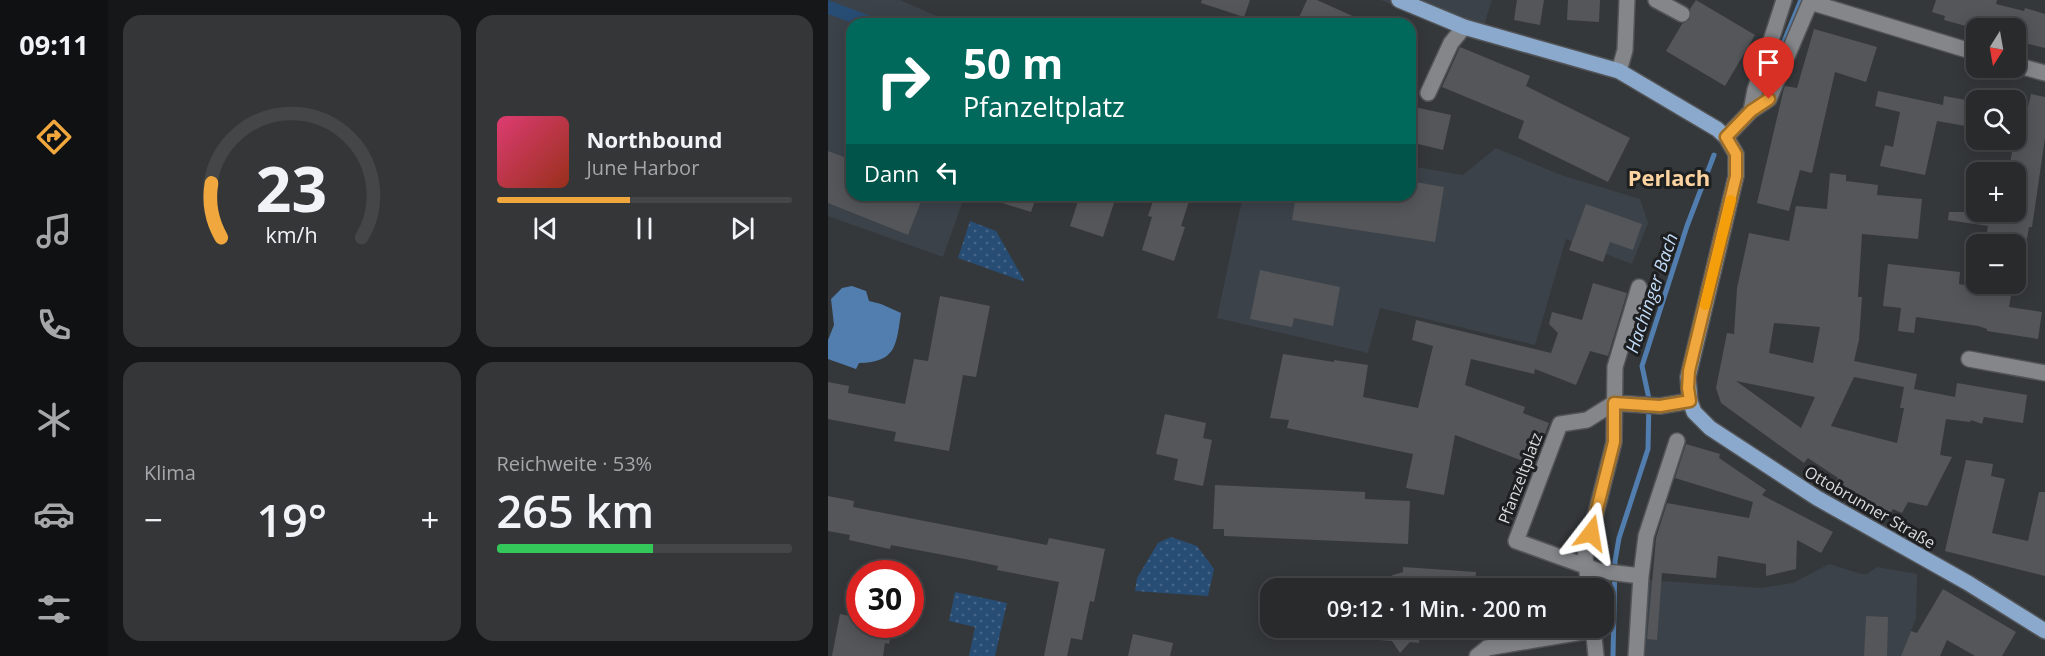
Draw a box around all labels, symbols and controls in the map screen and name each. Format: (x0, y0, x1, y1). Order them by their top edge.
north arrow (1966, 18, 2026, 78)
map controls (1966, 18, 2026, 294)
text: 09:11 (19, 26, 89, 63)
text: 50 m (963, 34, 1063, 91)
pin (1743, 37, 1794, 99)
icon: right (864, 42, 942, 120)
icon: arrive (1752, 46, 1785, 79)
text: Pfanzeltplatz (963, 88, 1125, 125)
button: search (1966, 90, 2026, 150)
icon: directions (33, 116, 75, 158)
text: Northbound (587, 124, 722, 154)
text: 23 (256, 145, 327, 230)
text: June Harbor (587, 154, 699, 181)
icon: left (931, 156, 964, 189)
text: Dann (864, 158, 919, 188)
district label: Perlach (1628, 162, 1710, 192)
button: + (1966, 162, 2026, 222)
icon: music (33, 210, 75, 252)
icon: previous (529, 212, 562, 245)
icon: pause (628, 212, 661, 245)
icon: next (726, 212, 759, 245)
text: km/h (266, 220, 318, 249)
water label: Hachinger Bach (1619, 230, 1683, 356)
button: − (1966, 234, 2026, 294)
icon: phone (33, 304, 75, 346)
icon: climate (33, 399, 75, 441)
street label: Pfanzeltplatz (1493, 429, 1547, 527)
text: Reichweite · 53% (497, 450, 652, 477)
text: Klima (144, 459, 196, 486)
street label: Ottobrunner Straße (1801, 461, 1939, 553)
text: 265 km (497, 480, 654, 541)
text: 19° (256, 489, 327, 550)
icon: car (33, 493, 75, 535)
text: − (144, 497, 163, 542)
text: + (421, 497, 439, 542)
position arrow (1559, 501, 1623, 565)
speed limit sign: 30 (846, 560, 924, 638)
icon: filters (33, 588, 75, 630)
text: 09:12 · 1 Min. · 200 m (1327, 593, 1547, 623)

